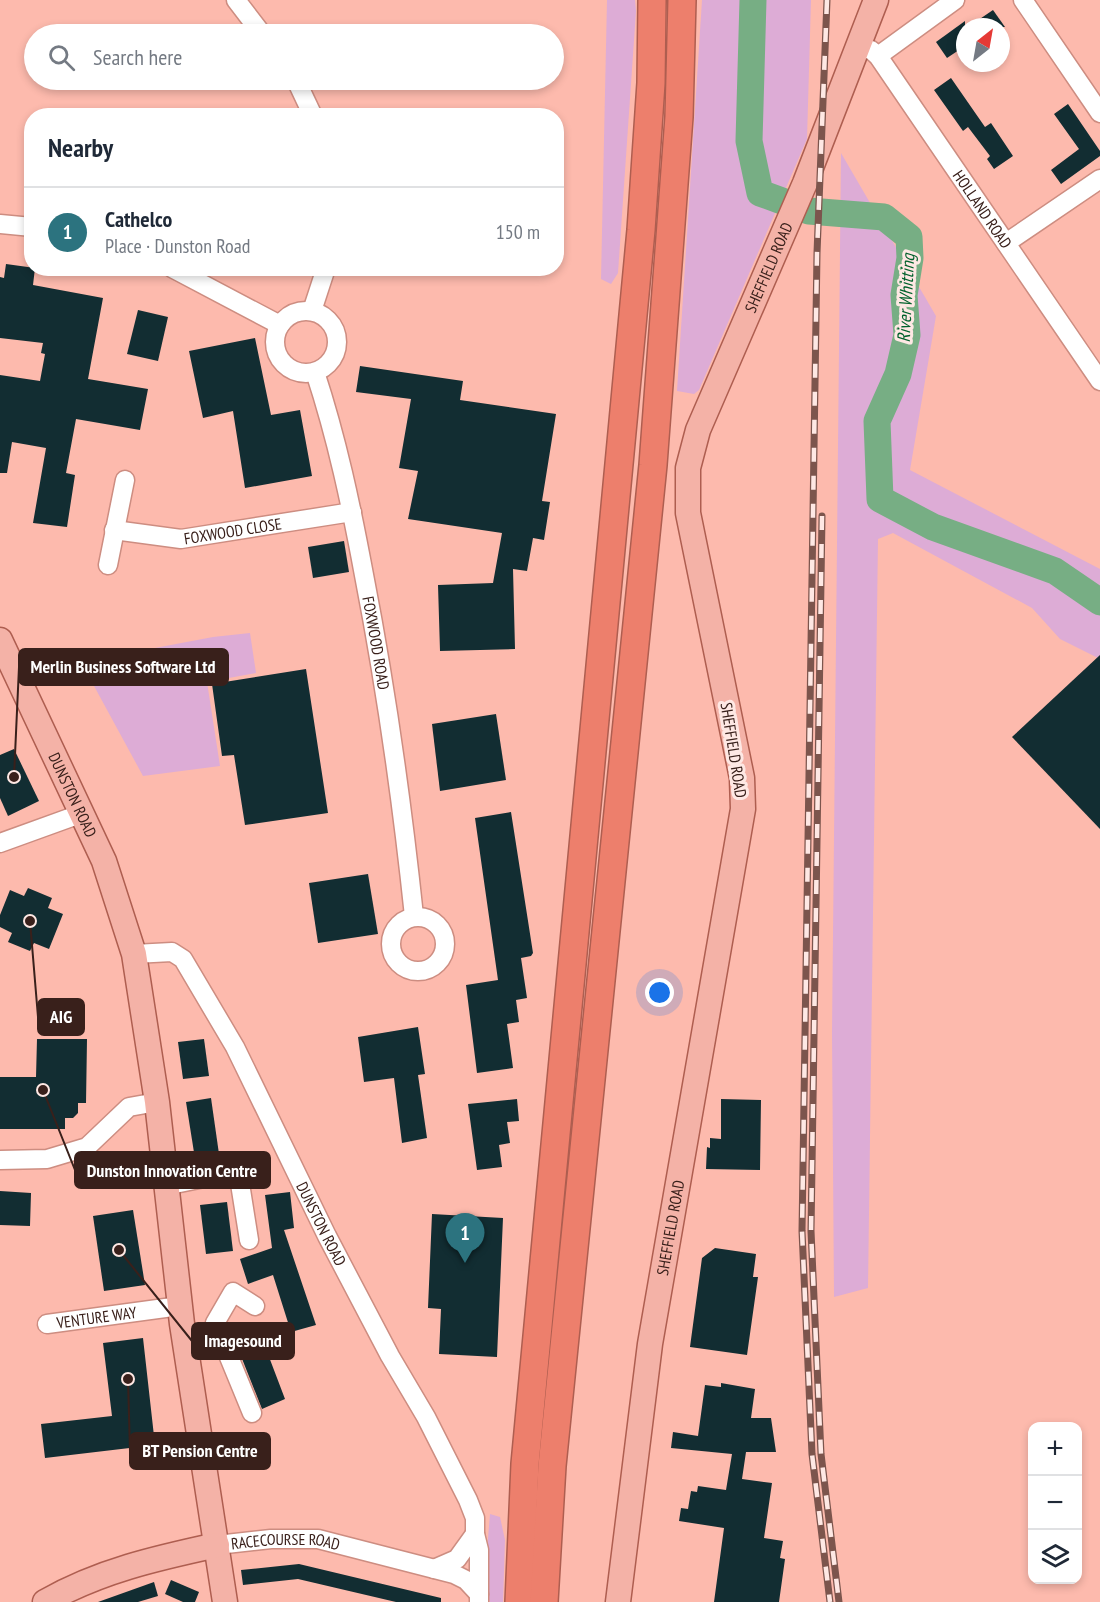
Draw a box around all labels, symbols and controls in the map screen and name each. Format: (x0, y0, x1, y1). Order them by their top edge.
north arrow (956, 18, 1010, 72)
search box (24, 24, 564, 90)
icon: search (45, 41, 78, 74)
text: Search here (93, 43, 182, 71)
text: Nearby (48, 131, 113, 164)
street label: HOLLAND ROAD (949, 166, 1016, 252)
text: Cathelco (105, 205, 172, 233)
text: 1 (63, 219, 72, 245)
text: 150 m (496, 219, 540, 245)
street label: SHEFFIELD ROAD (740, 219, 797, 316)
text: Place · Dunston Road (105, 233, 250, 259)
water label: River Whitting (892, 252, 919, 343)
street label: FOXWOOD CLOSE (183, 513, 283, 548)
street label: FOXWOOD ROAD (358, 595, 394, 691)
callout: Merlin Business Software Ltd (19, 649, 228, 685)
text: Merlin Business Software Ltd (30, 655, 216, 678)
street label: SHEFFIELD ROAD (717, 701, 751, 799)
street label: DUNSTON ROAD (44, 749, 101, 840)
your location (645, 978, 674, 1007)
callout: AIG (38, 999, 84, 1035)
text: AIG (49, 1005, 72, 1028)
callout: Dunston Innovation Centre (75, 1152, 270, 1188)
text: Dunston Innovation Centre (87, 1159, 258, 1182)
street label: DUNSTON ROAD (292, 1178, 351, 1269)
street label: SHEFFIELD ROAD (652, 1179, 688, 1277)
pin: 1 (446, 1214, 484, 1263)
street label: VENTURE WAY (54, 1302, 138, 1333)
callout: Imagesound (192, 1323, 294, 1359)
text: Imagesound (204, 1329, 282, 1352)
map controls (1028, 1422, 1082, 1584)
button: + (1028, 1422, 1082, 1476)
callout: BT Pension Centre (130, 1433, 270, 1469)
text: BT Pension Centre (142, 1439, 258, 1462)
button: − (1028, 1476, 1082, 1530)
street label: RACECOURSE ROAD (230, 1529, 342, 1554)
button: layers (1028, 1530, 1082, 1584)

